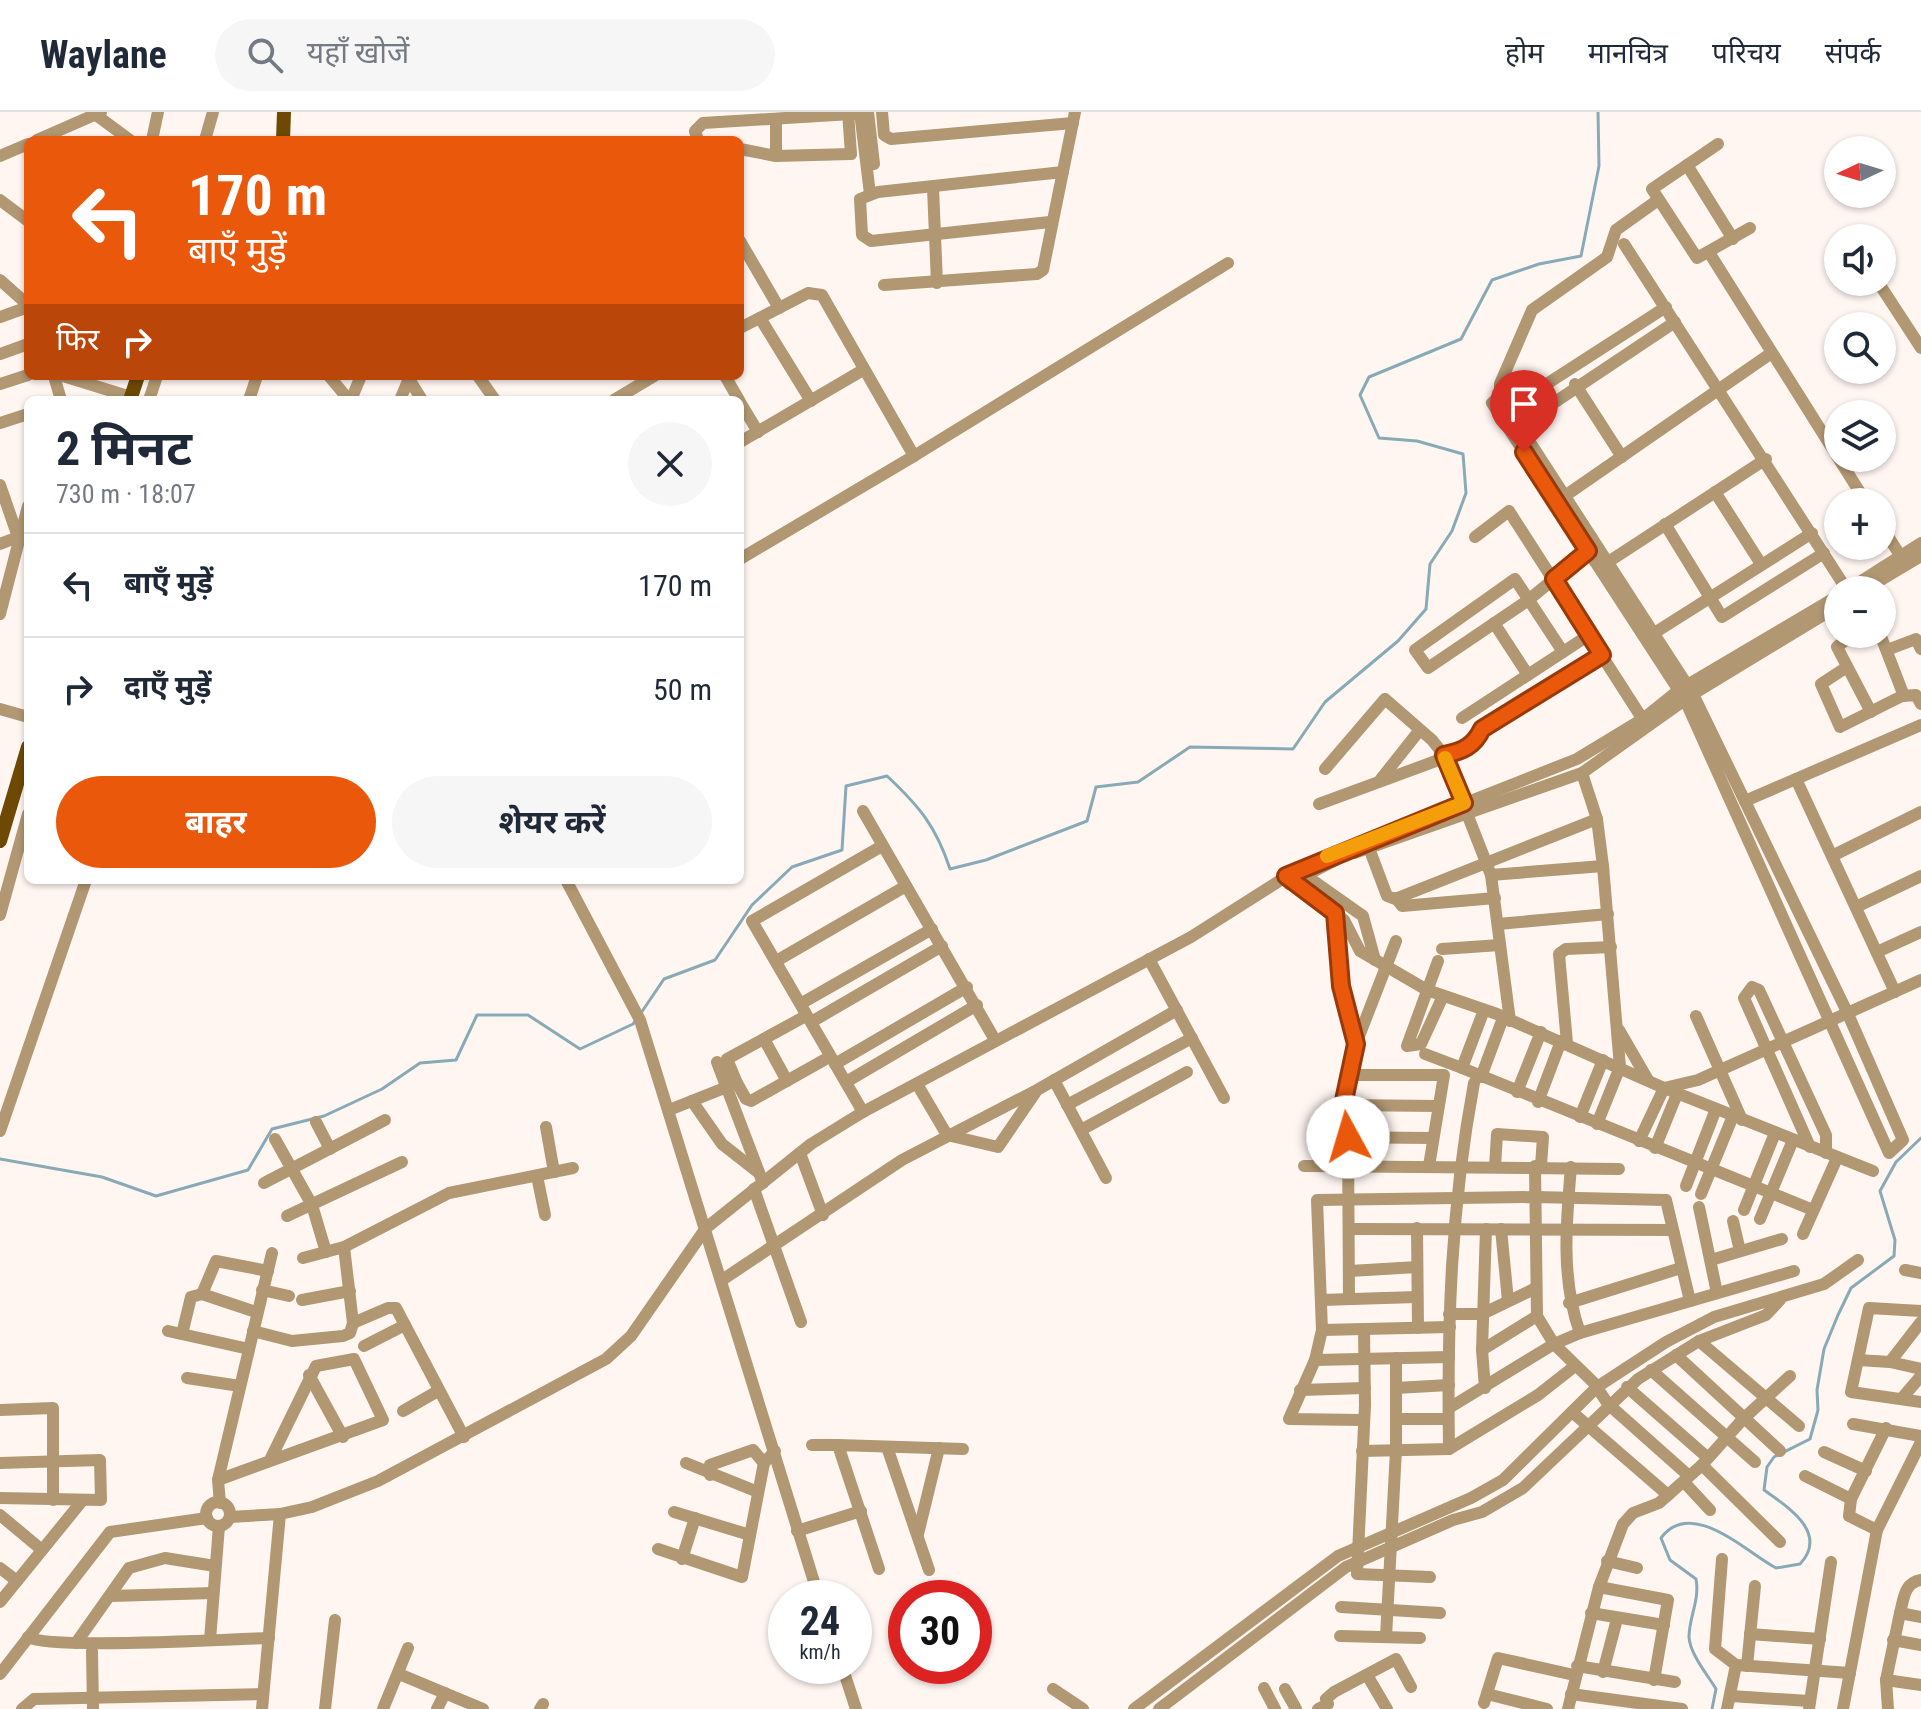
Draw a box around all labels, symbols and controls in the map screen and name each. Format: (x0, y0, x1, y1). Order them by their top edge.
search box (215, 19, 775, 91)
text: Waylane (40, 33, 167, 77)
icon: search (243, 33, 287, 77)
text: यहाँ खोजें (307, 35, 409, 70)
text: होम (1505, 37, 1544, 70)
text: मानचित्र (1588, 37, 1668, 70)
text: परिचय (1712, 37, 1781, 70)
text: संपर्क (1825, 37, 1881, 70)
north arrow (1824, 136, 1896, 208)
map controls (1824, 136, 1896, 648)
text: 170 m (188, 163, 327, 229)
icon: left (56, 168, 160, 272)
button: sound (1824, 224, 1896, 296)
text: बाएँ मुड़ें (188, 230, 287, 272)
button: search (1824, 312, 1896, 384)
icon: right (115, 320, 159, 364)
text: फिर (56, 322, 99, 357)
pin (1490, 370, 1558, 452)
icon: arrive (1502, 382, 1546, 426)
button: layers (1824, 400, 1896, 472)
text: 2 मिनट (56, 420, 192, 477)
button: close (628, 422, 712, 506)
text: 730 m · 18:07 (56, 479, 196, 509)
button: + (1824, 488, 1896, 560)
icon: left (56, 563, 100, 607)
text: बाएँ मुड़ें (124, 565, 213, 600)
text: 170 m (638, 568, 712, 603)
button: − (1824, 576, 1896, 648)
icon: right (56, 667, 100, 711)
text: दाएँ मुड़ें (124, 669, 211, 704)
text: 50 m (653, 672, 712, 707)
button: बाहर (56, 776, 376, 868)
button: शेयर करें (392, 776, 712, 868)
position arrow (1306, 1095, 1390, 1179)
speed limit sign: 30 (888, 1580, 992, 1684)
text: 24 (800, 1598, 840, 1645)
text: km/h (799, 1640, 841, 1664)

